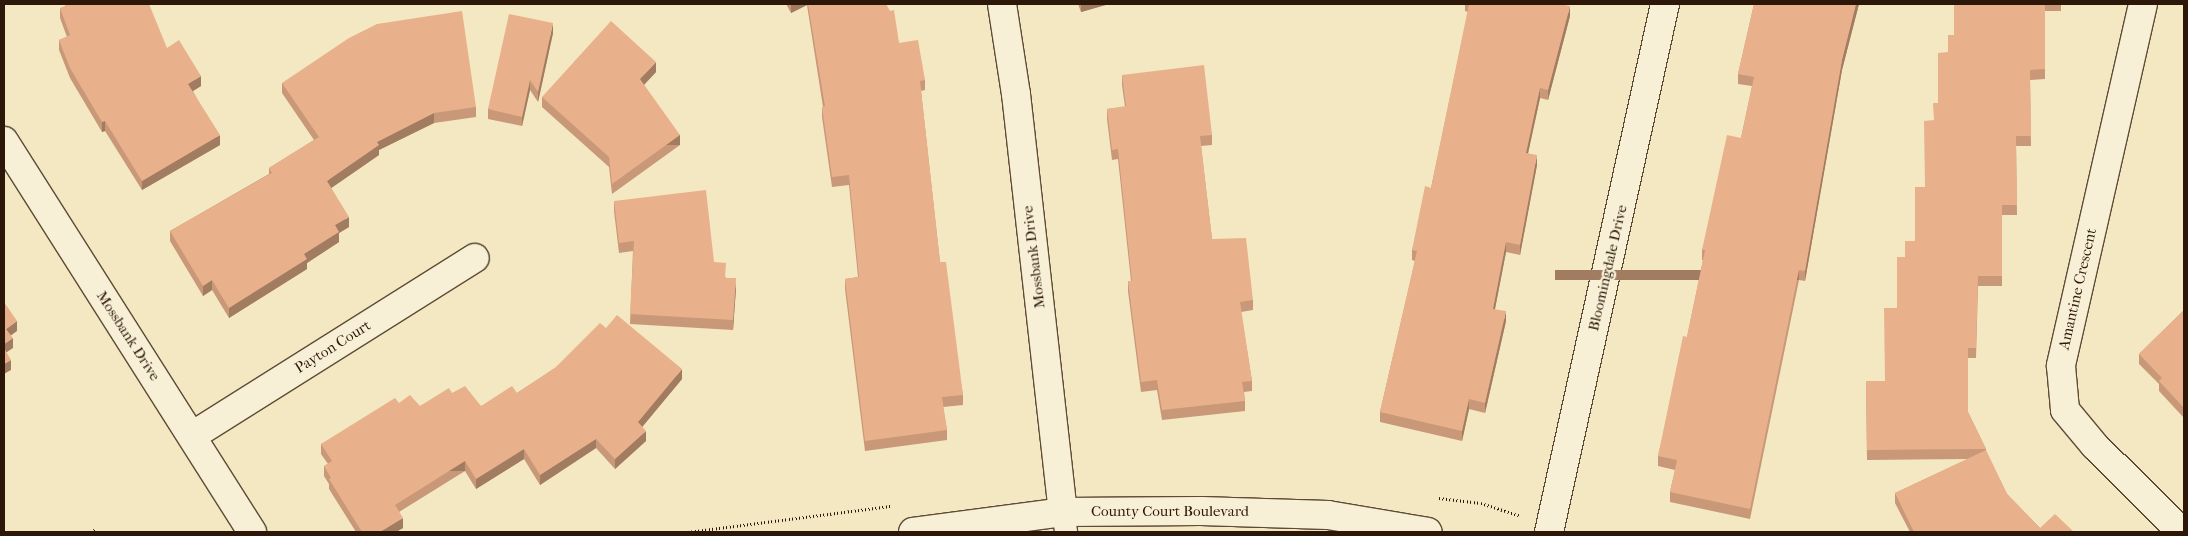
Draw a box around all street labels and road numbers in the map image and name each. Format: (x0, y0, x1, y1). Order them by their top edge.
street label: Bloomingdale Drive (1585, 203, 1631, 333)
street label: Mossbank Drive (1019, 205, 1049, 309)
street label: Amantine Crescent (2055, 227, 2101, 351)
street label: Mossbank Drive (92, 288, 164, 384)
street label: Payton Court (292, 317, 374, 377)
street label: County Court Boulevard (1091, 503, 1249, 521)

